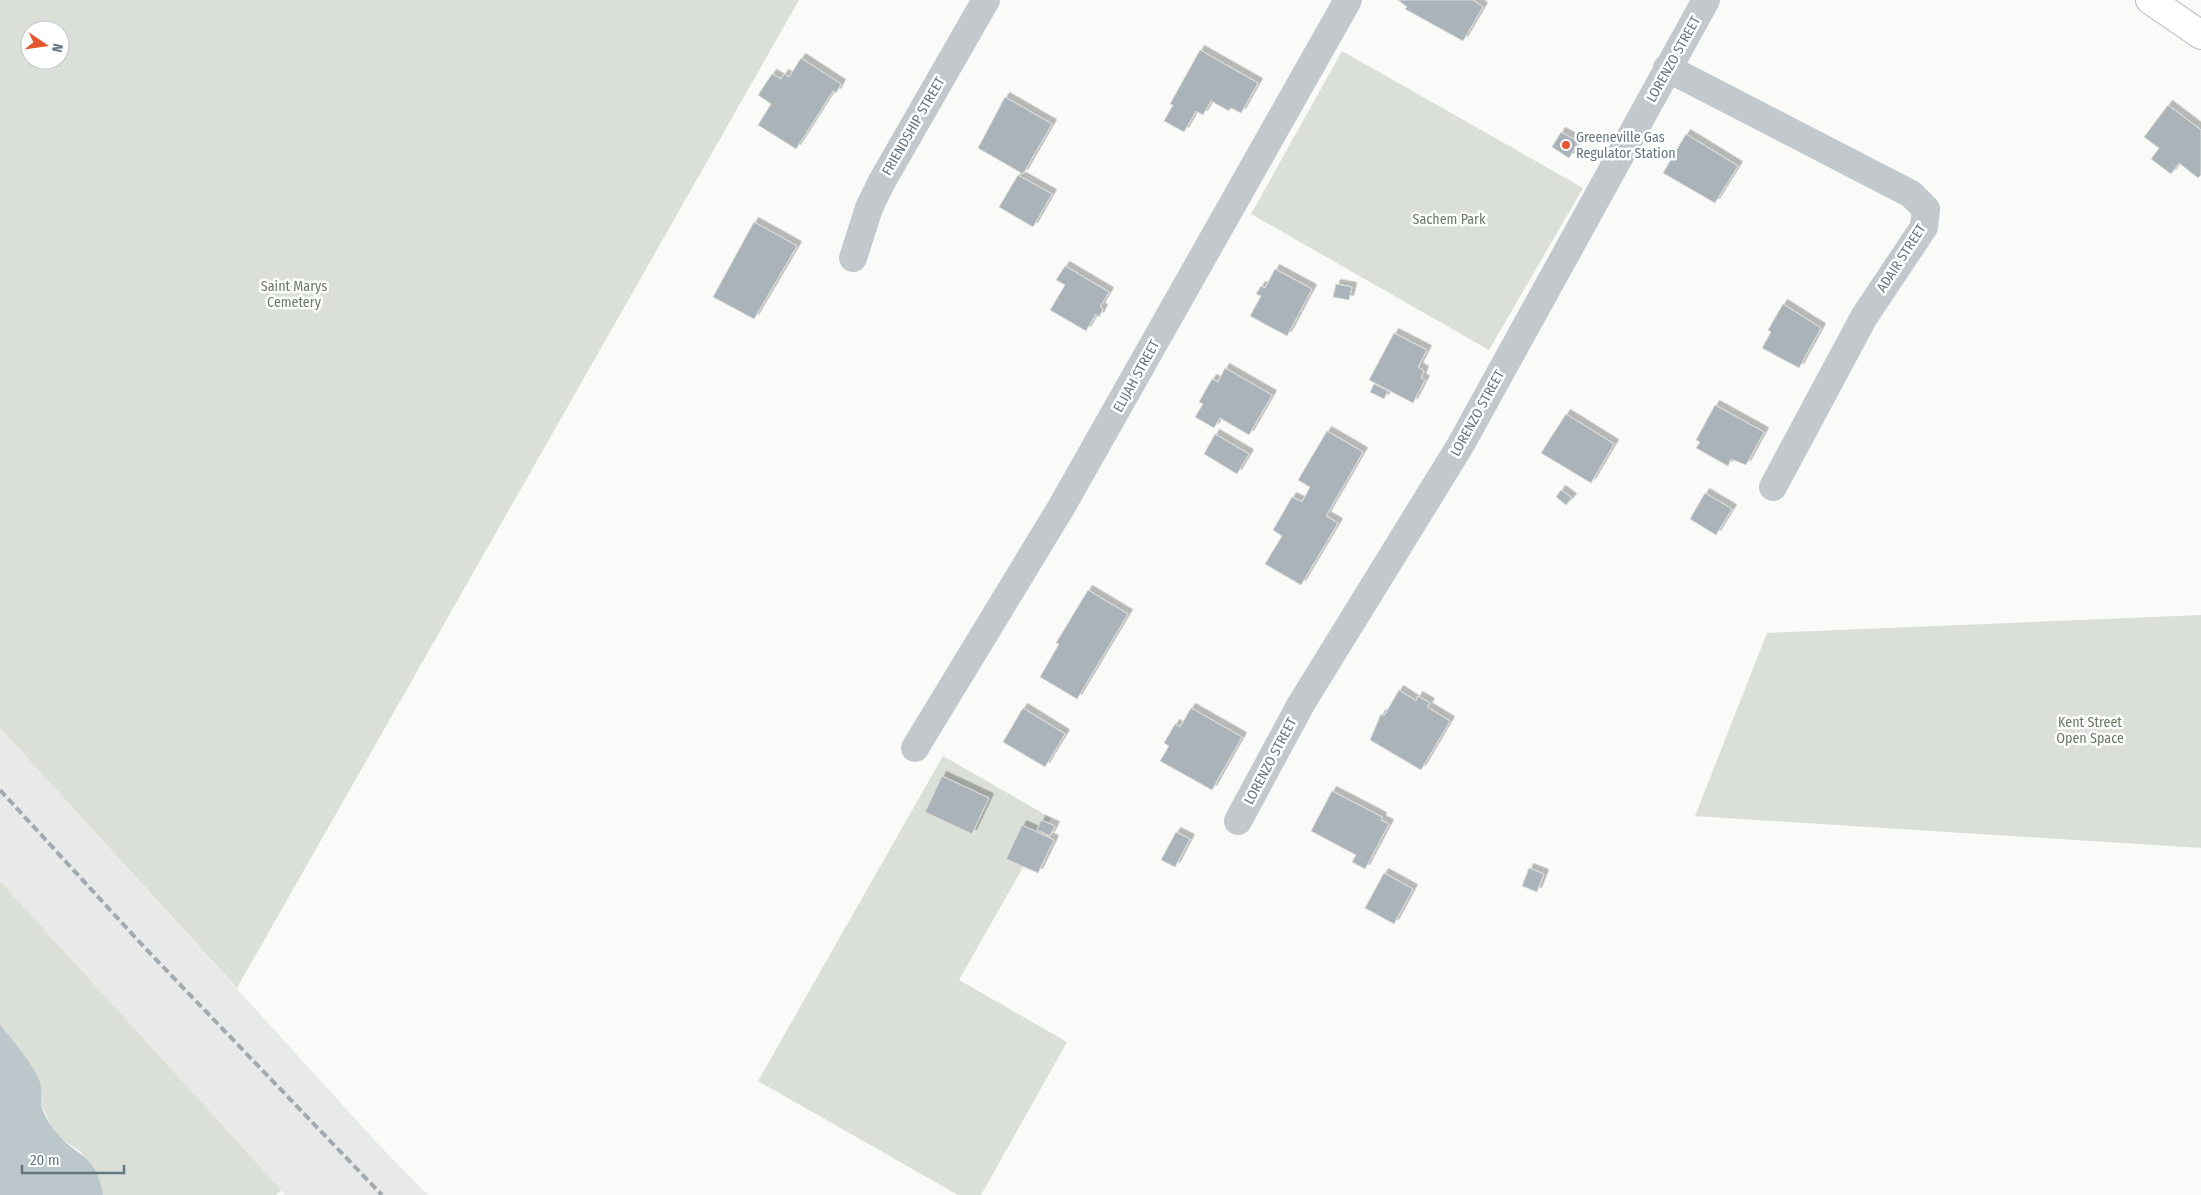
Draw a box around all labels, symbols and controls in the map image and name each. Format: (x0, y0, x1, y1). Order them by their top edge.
street label: LORENZO STREET (1643, 13, 1704, 105)
north arrow (20, 20, 70, 70)
text: N (48, 42, 66, 54)
street label: FRIENDSHIP STREET (878, 74, 949, 178)
place label: Greeneville Gas Regulator Station (1576, 129, 1676, 162)
marker: Greeneville Gas Regulator Station (1560, 139, 1572, 151)
park label: Sachem Park (1412, 211, 1486, 228)
street label: ADAIR STREET (1873, 221, 1930, 295)
park label: Saint Marys Cemetery (261, 278, 327, 311)
street label: ELIJAH STREET (1110, 337, 1163, 415)
street label: LORENZO STREET (1447, 367, 1508, 459)
park label: Kent Street Open Space (2056, 714, 2124, 747)
street label: LORENZO STREET (1240, 715, 1301, 808)
scale bar (22, 1142, 125, 1174)
text: 20 m (30, 1151, 60, 1169)

